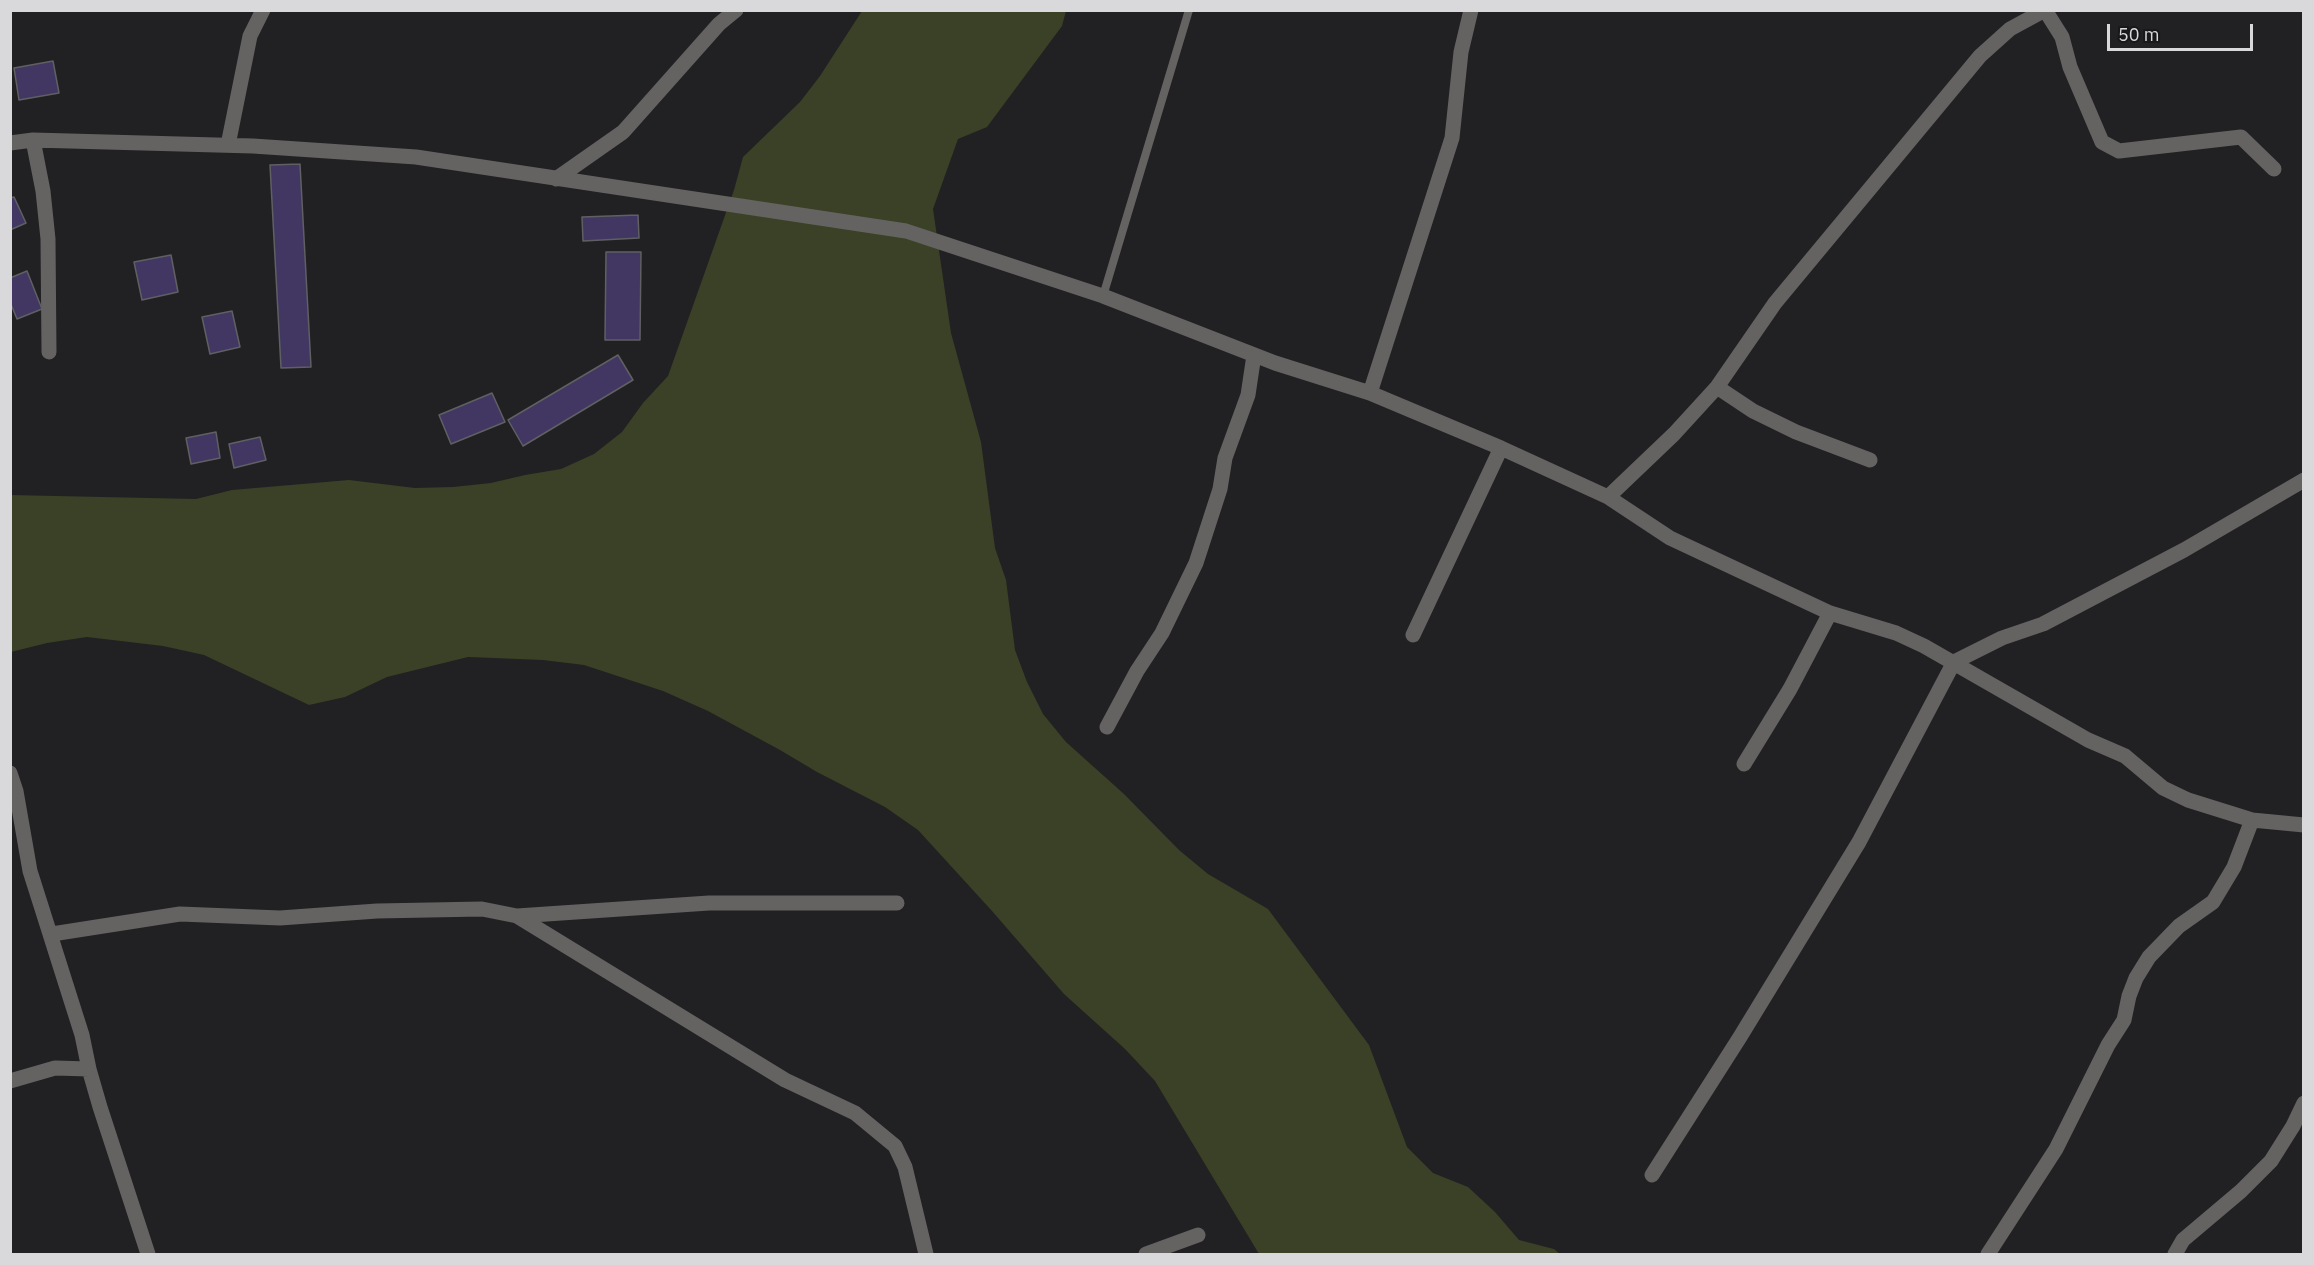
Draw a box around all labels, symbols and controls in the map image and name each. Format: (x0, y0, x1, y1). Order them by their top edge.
scale bar (2110, 12, 2256, 50)
text: 50 m (2118, 23, 2160, 46)

